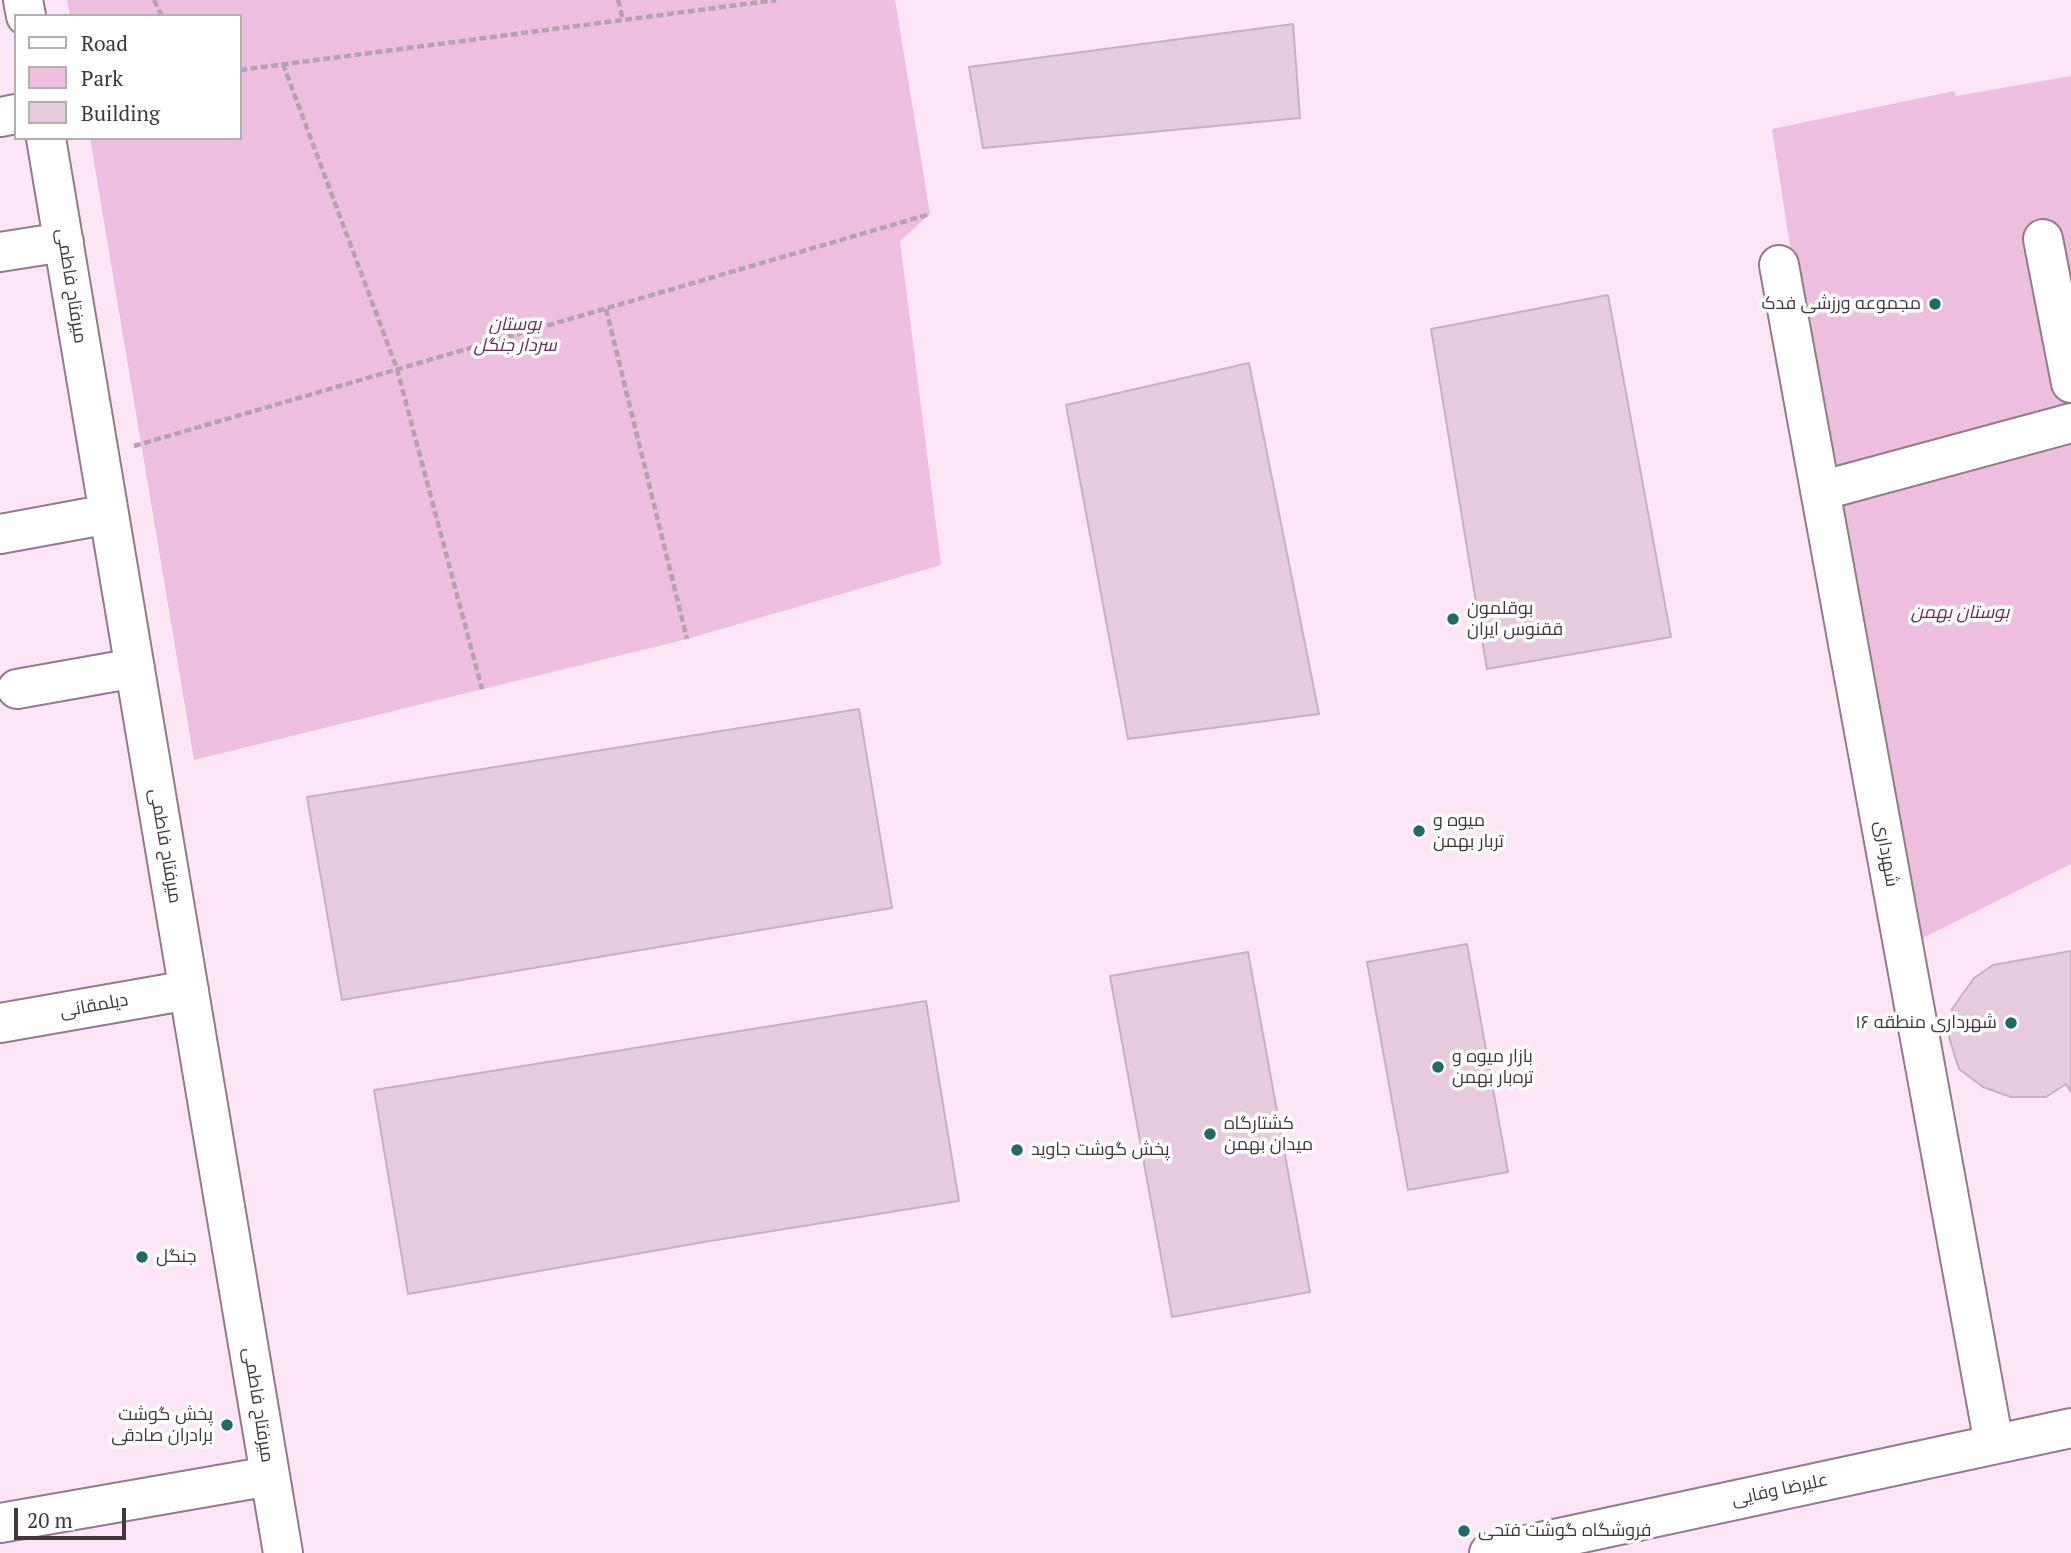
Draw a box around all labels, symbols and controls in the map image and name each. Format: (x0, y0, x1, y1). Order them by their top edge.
legend (14, 14, 242, 140)
text: Road (81, 29, 128, 57)
text: Park (81, 64, 123, 92)
text: Building (81, 99, 160, 127)
street label: میرفتاح فاطمی (51, 227, 91, 345)
place label: مجموعه ورزشی فدک (1761, 293, 1921, 315)
marker: مجموعه ورزشی فدک (1927, 296, 1943, 312)
park label: بوستان سردار جنگل (473, 314, 557, 356)
place label: بوقلمون ققنوس ایران (1467, 598, 1563, 640)
park label: بوستان بهمن (1911, 602, 2009, 624)
marker: بوقلمون ققنوس ایران (1445, 611, 1461, 627)
street label: میرفتاح فاطمی (144, 787, 186, 905)
place label: میوه و تربار بهمن (1433, 810, 1504, 852)
street label: شهرداری (1870, 819, 1902, 889)
marker: میوه و تربار بهمن (1411, 823, 1427, 839)
street label: دیلمقانی (58, 989, 130, 1023)
place label: شهرداری منطقه ۱۶ (1855, 1012, 1997, 1034)
marker: شهرداری منطقه ۱۶ (2003, 1015, 2019, 1031)
place label: بازار میوه و تره‌بار بهمن (1452, 1046, 1533, 1088)
marker: بازار میوه و تره‌بار بهمن (1430, 1059, 1446, 1075)
place label: کشتارگاه میدان بهمن (1224, 1113, 1313, 1156)
marker: کشتارگاه میدان بهمن (1202, 1126, 1218, 1142)
place label: پخش گوشت جاوید (1031, 1139, 1170, 1161)
marker: پخش گوشت جاوید (1009, 1142, 1025, 1158)
place label: جنگل (156, 1246, 197, 1268)
marker: جنگل (134, 1249, 150, 1265)
street label: میرفتاح فاطمی (238, 1346, 278, 1464)
place label: پخش گوشت برادران صادقی (111, 1404, 213, 1446)
marker: پخش گوشت برادران صادقی (219, 1417, 235, 1433)
street label: علیرضا وفایی (1730, 1469, 1830, 1511)
scale bar (18, 1494, 130, 1538)
text: 20 m (27, 1506, 73, 1534)
place label: فروشگاه گوشت فتحی (1478, 1520, 1651, 1542)
marker: فروشگاه گوشت فتحی (1456, 1523, 1472, 1539)

